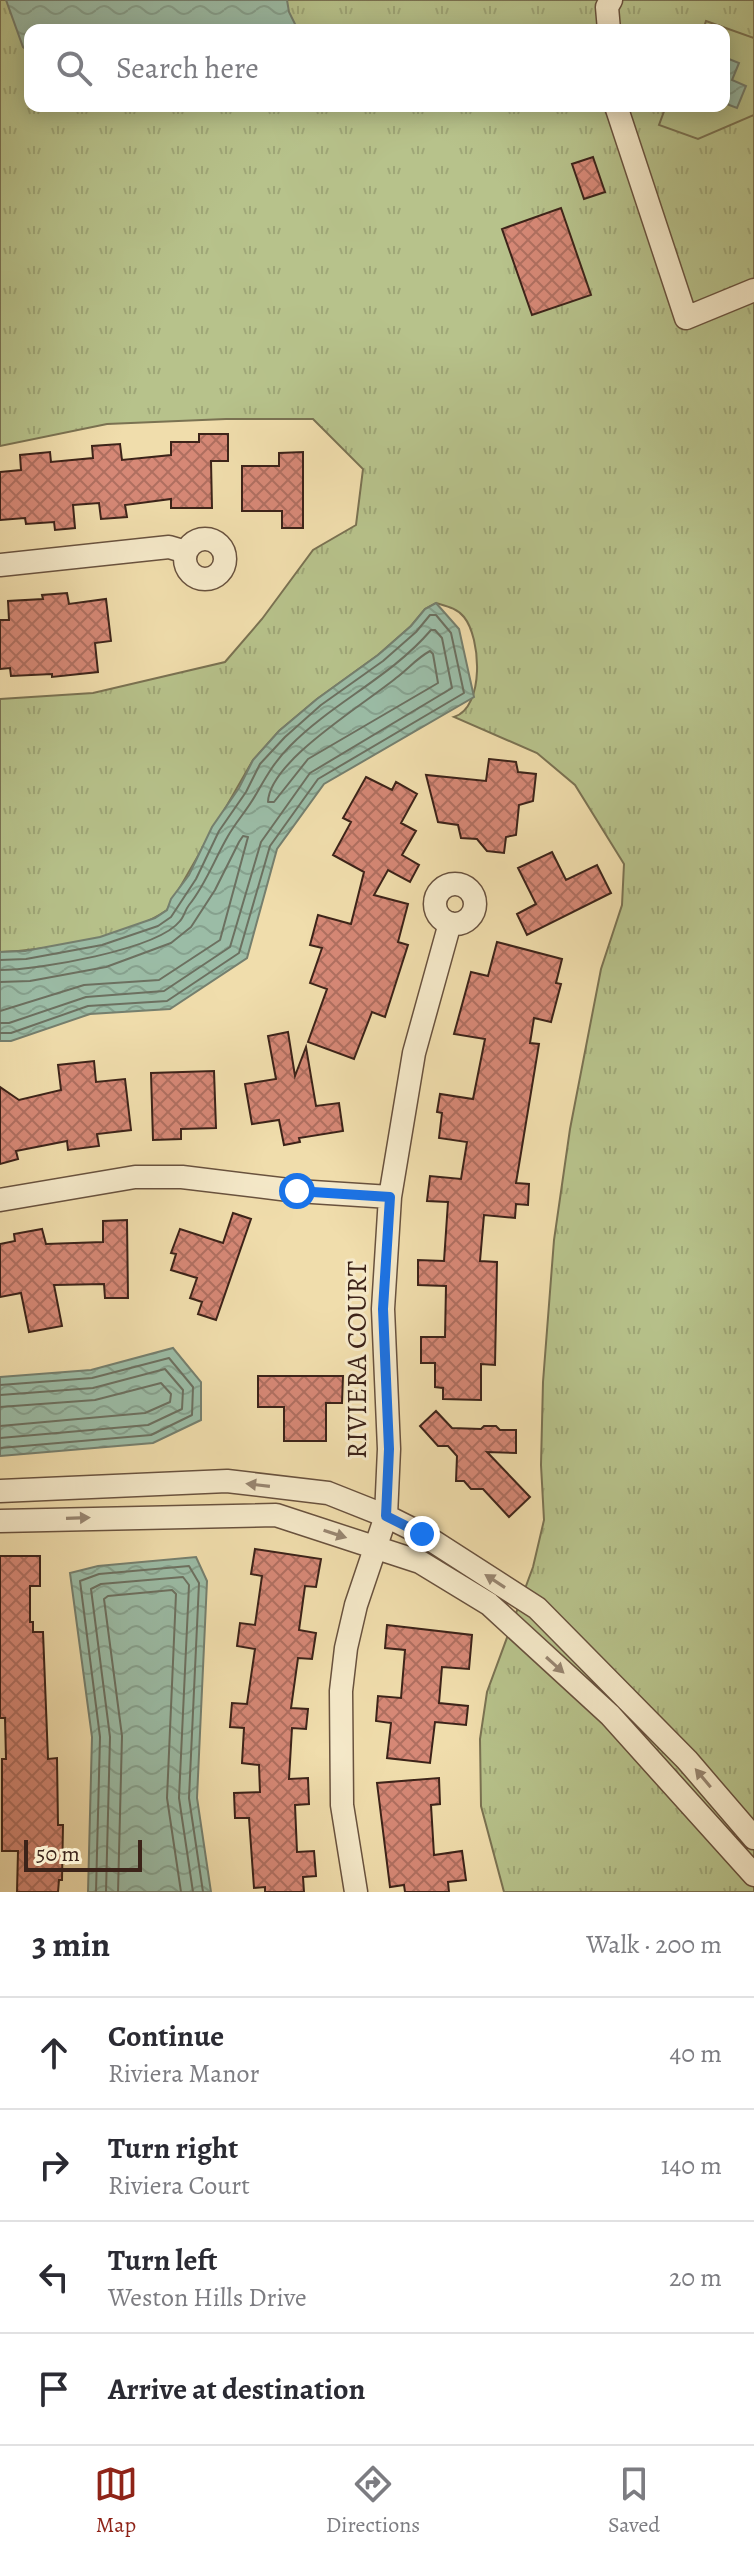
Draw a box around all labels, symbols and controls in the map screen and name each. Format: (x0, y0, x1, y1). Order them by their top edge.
search box (24, 24, 730, 112)
icon: search (52, 46, 96, 90)
text: Search here (116, 48, 259, 88)
route start (279, 1173, 315, 1209)
street label: RIVIERA COURT (338, 1261, 376, 1459)
one-way arrow (245, 1478, 270, 1491)
one-way arrow (66, 1512, 91, 1525)
route end (404, 1516, 440, 1552)
one-way arrow (323, 1528, 347, 1541)
one-way arrow (484, 1574, 506, 1589)
one-way arrow (546, 1655, 565, 1673)
one-way arrow (695, 1769, 712, 1789)
scale bar (24, 1836, 142, 1872)
text: 50 m (36, 1839, 80, 1869)
text: 3 min (32, 1921, 110, 1968)
text: Walk · 200 m (586, 1927, 722, 1962)
text: Continue (108, 2016, 224, 2056)
icon: ahead (32, 2031, 76, 2075)
text: 40 m (670, 2036, 722, 2071)
text: Riviera Manor (108, 2056, 260, 2091)
text: Turn right (108, 2128, 238, 2168)
icon: right (32, 2143, 76, 2187)
text: 140 m (661, 2148, 722, 2183)
text: Riviera Court (108, 2168, 250, 2203)
text: Turn left (108, 2240, 217, 2280)
icon: left (32, 2255, 76, 2299)
text: 20 m (669, 2260, 722, 2295)
text: Weston Hills Drive (108, 2280, 307, 2315)
icon: arrive (32, 2367, 76, 2411)
text: Arrive at destination (108, 2369, 365, 2409)
tab: Map (94, 2462, 138, 2540)
tab: Directions (326, 2462, 420, 2540)
tab: Saved (608, 2462, 660, 2540)

